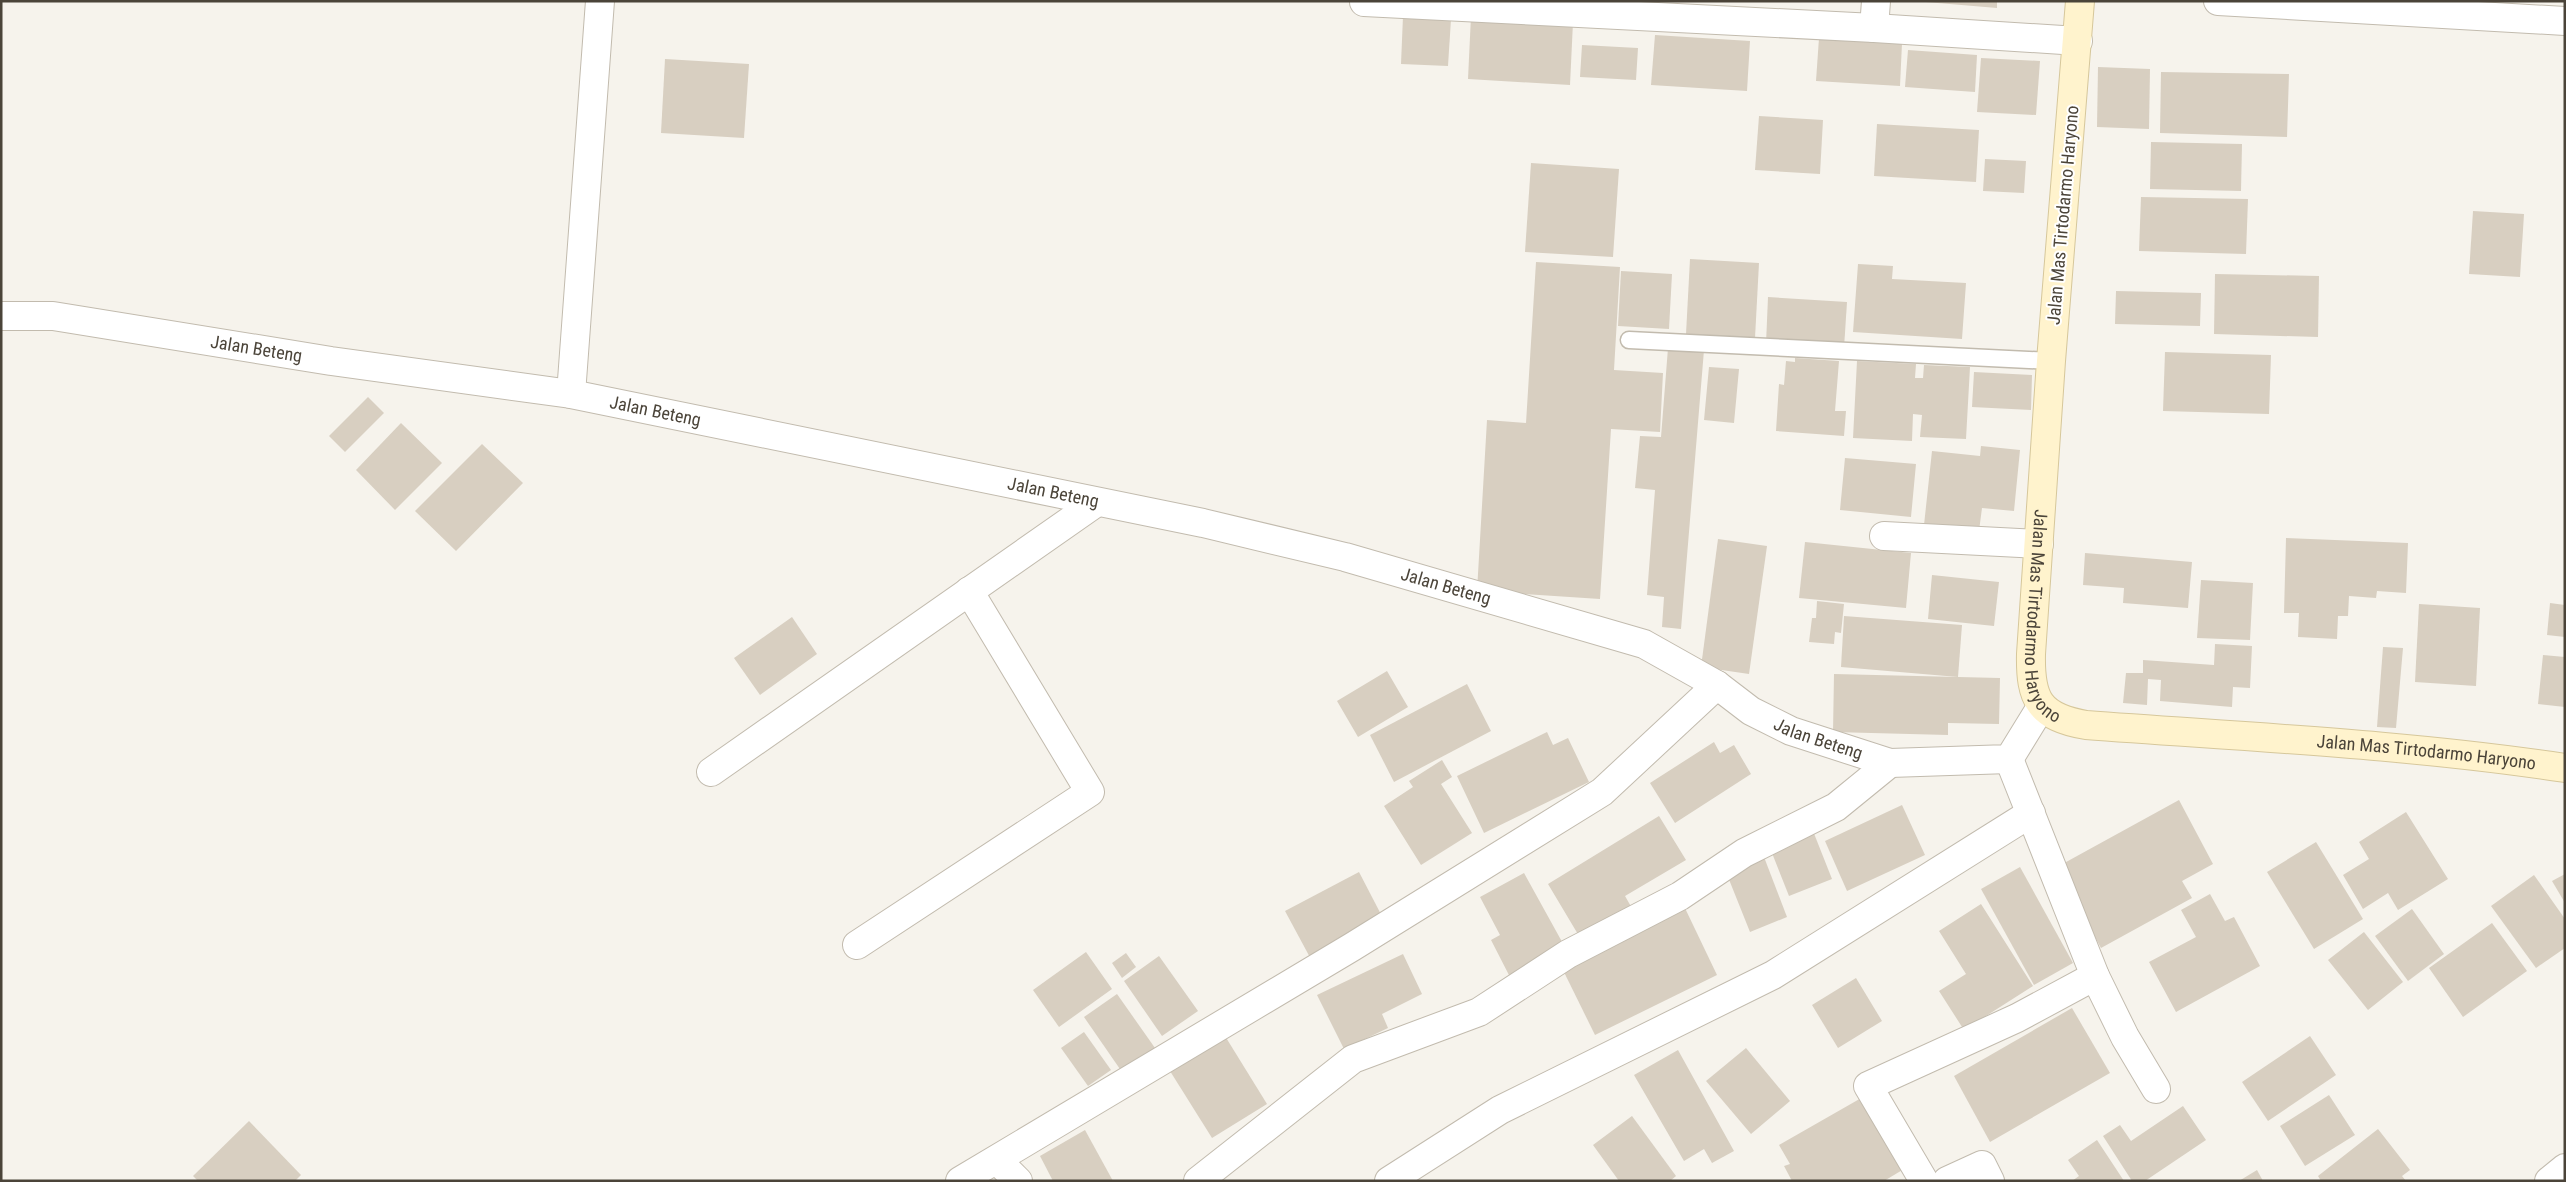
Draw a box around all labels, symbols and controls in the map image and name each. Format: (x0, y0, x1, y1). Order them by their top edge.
street label: Jalan Mas Tirtodarmo Haryono (2042, 104, 2083, 325)
street label: Jalan Beteng (209, 331, 304, 366)
street label: Jalan Beteng (608, 391, 703, 430)
street label: Jalan Beteng (1006, 472, 1101, 511)
street label: Jalan Mas Tirtodarmo Haryono (2021, 509, 2064, 727)
street label: Jalan Beteng (1399, 563, 1493, 609)
street label: Jalan Beteng (1771, 713, 1865, 763)
street label: Jalan Mas Tirtodarmo Haryono (2316, 730, 2537, 774)

